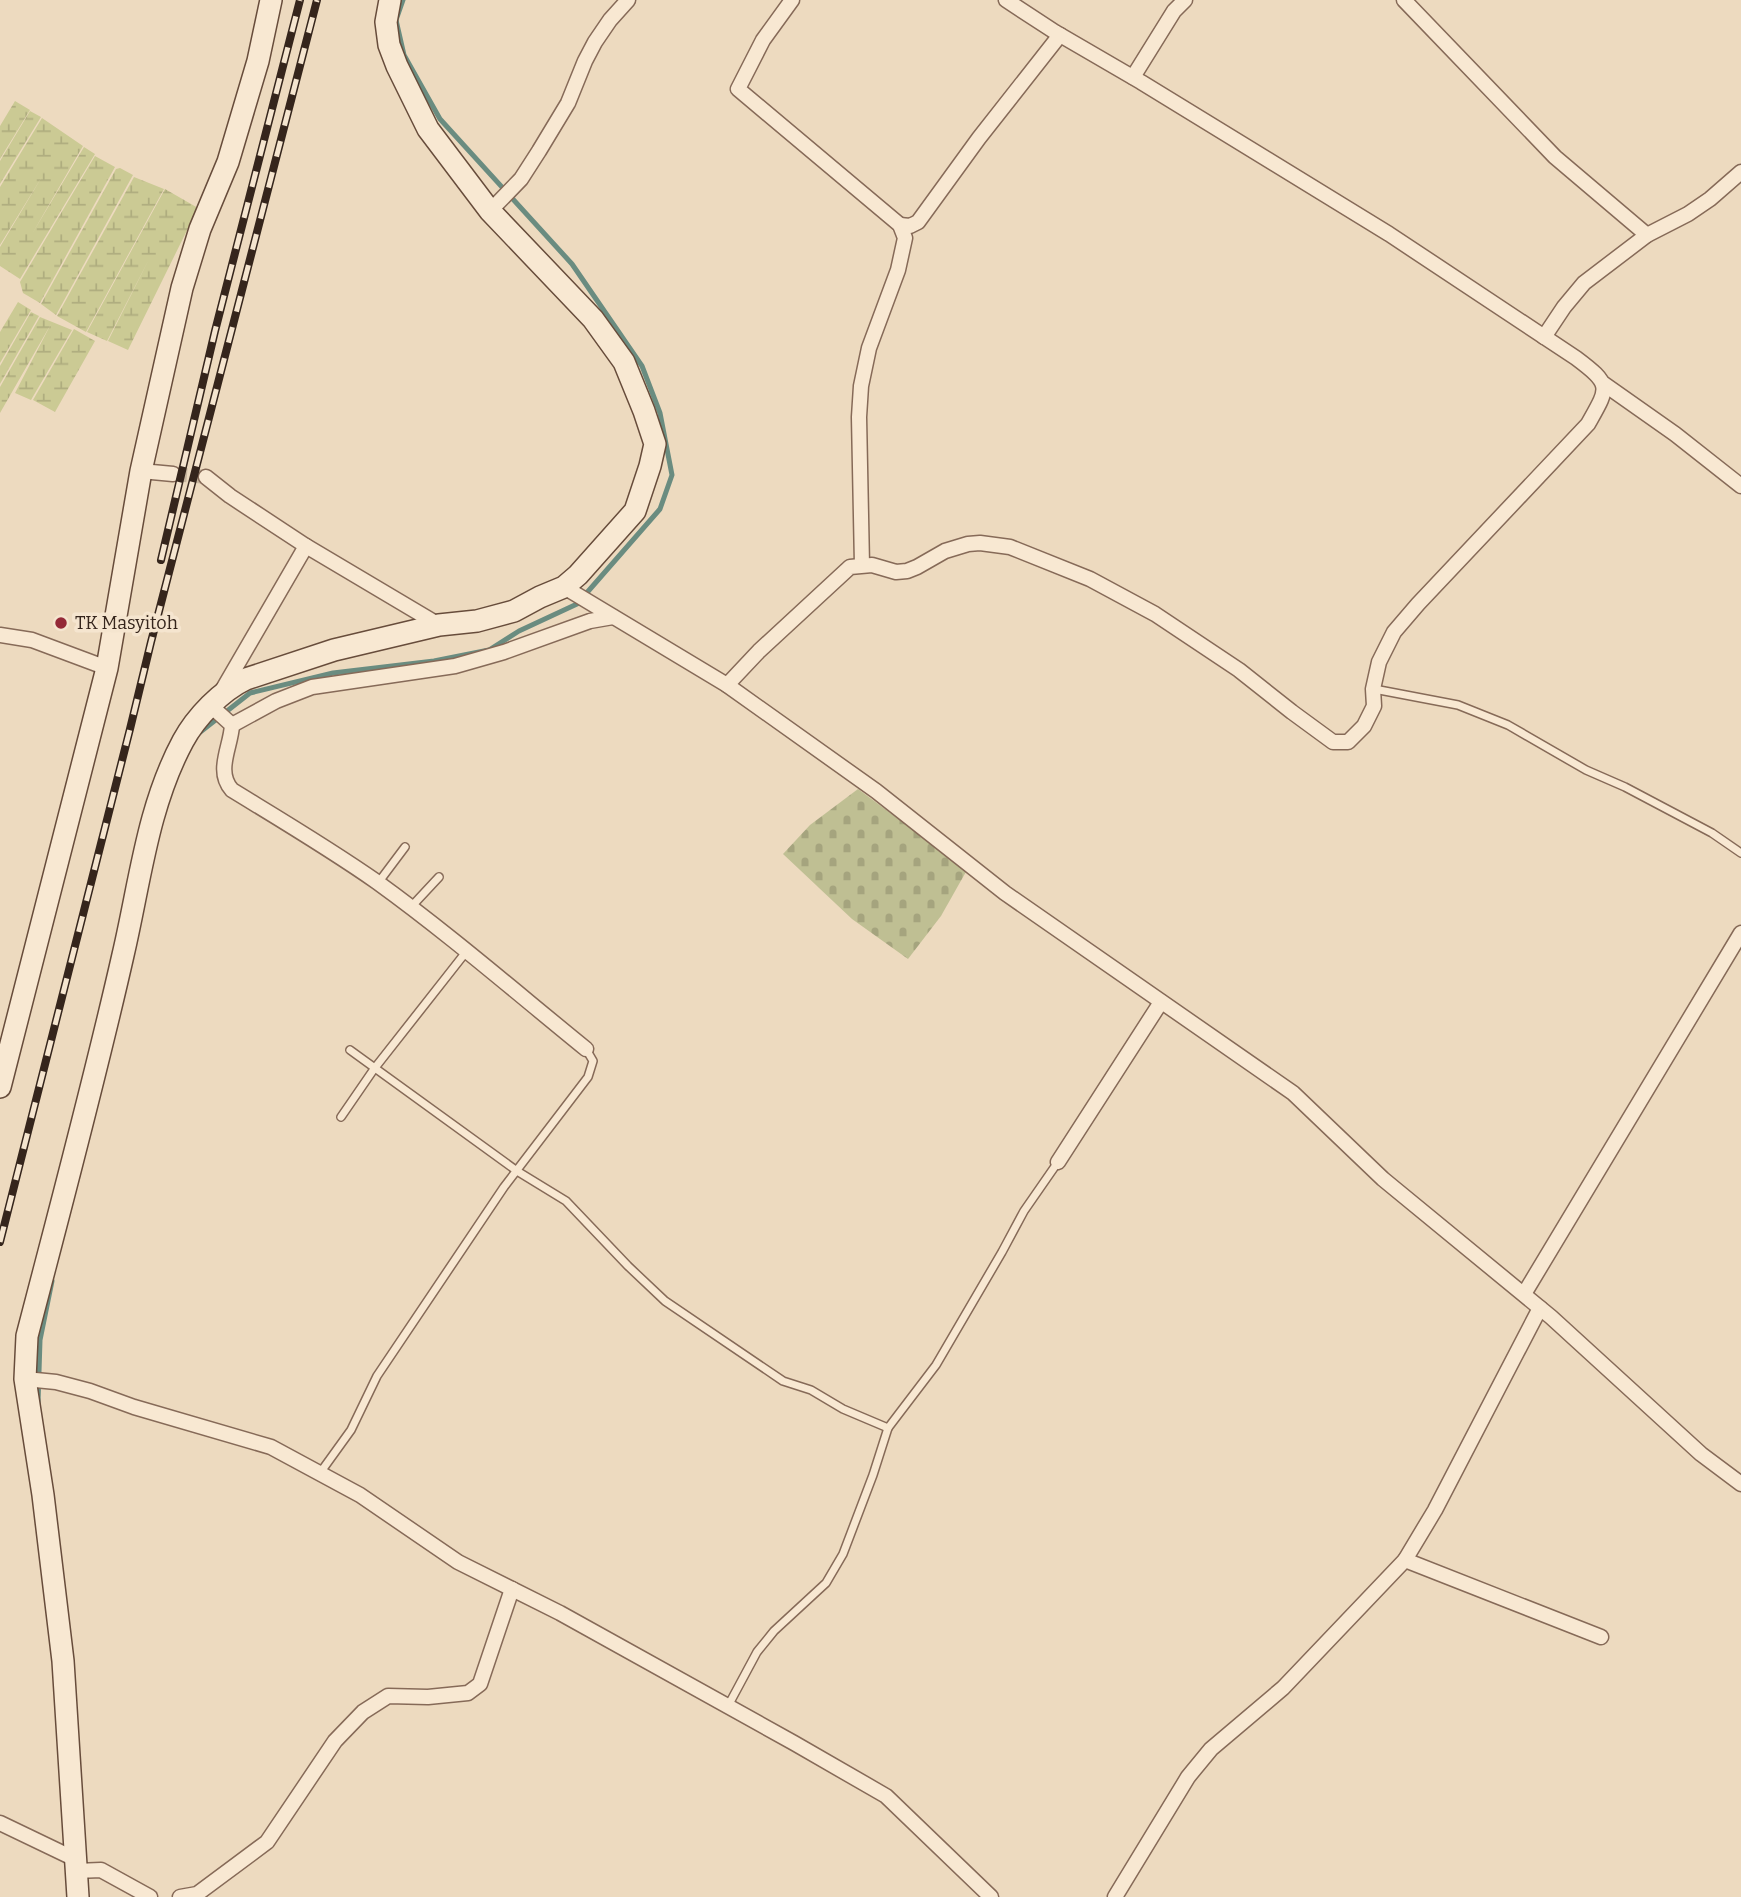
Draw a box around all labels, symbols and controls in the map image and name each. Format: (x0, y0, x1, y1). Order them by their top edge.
place label: TK Masyitoh (75, 612, 178, 634)
marker: TK Masyitoh (53, 615, 69, 631)

